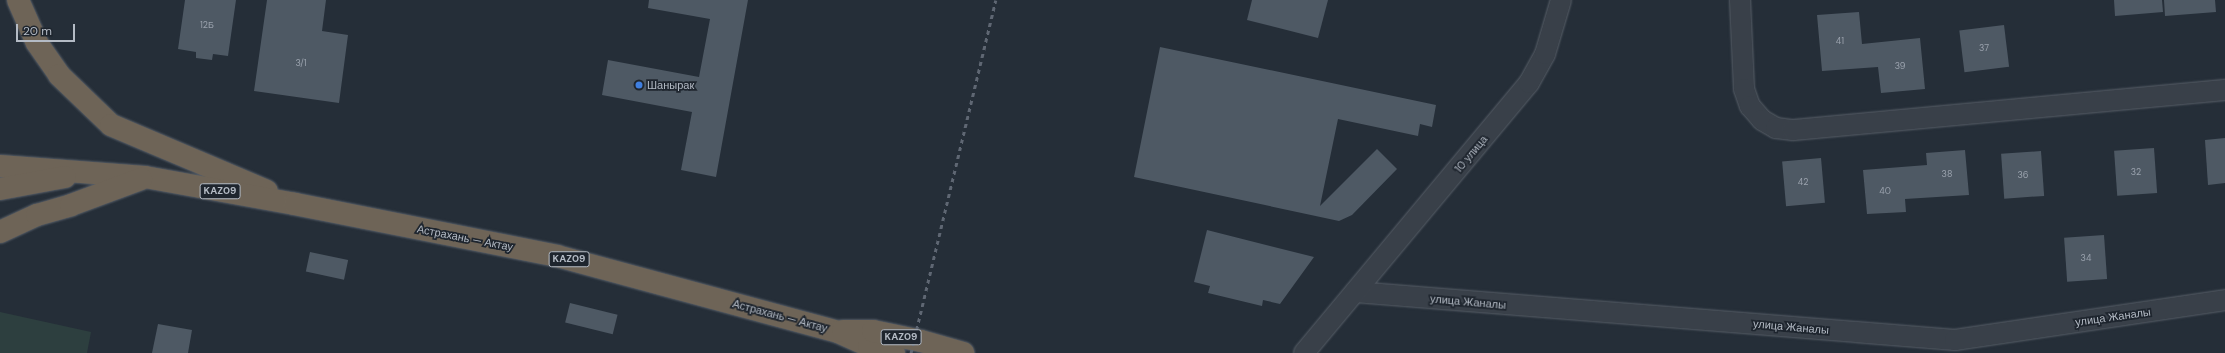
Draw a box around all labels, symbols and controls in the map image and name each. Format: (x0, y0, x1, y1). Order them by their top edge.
scale bar (18, 16, 77, 42)
house number: 12Б (200, 20, 214, 30)
text: 20 m (23, 23, 52, 39)
house number: 41 (1836, 36, 1844, 46)
house number: 37 (1979, 43, 1989, 53)
house number: 3/1 (295, 58, 307, 68)
house number: 39 (1895, 61, 1905, 71)
place label: Шанырак (647, 78, 694, 92)
marker: Шанырак (634, 80, 644, 90)
street label: 10 улица (1452, 133, 1490, 175)
house number: 32 (2131, 167, 2141, 177)
house number: 38 (1942, 169, 1952, 179)
house number: 36 (2018, 170, 2028, 180)
house number: 42 (1798, 177, 1808, 187)
road number: KAZ09 (199, 183, 241, 199)
house number: 40 (1879, 186, 1891, 196)
street label: Астрахань — Актау (416, 222, 514, 254)
road number: KAZ09 (548, 251, 590, 267)
house number: 34 (2081, 253, 2091, 263)
street label: улица Жаналы (1430, 292, 1506, 312)
street label: Астрахань — Актау (731, 297, 829, 335)
street label: улица Жаналы (2074, 305, 2152, 329)
street label: улица Жаналы (1753, 317, 1829, 337)
road number: KAZ09 (880, 329, 922, 345)

